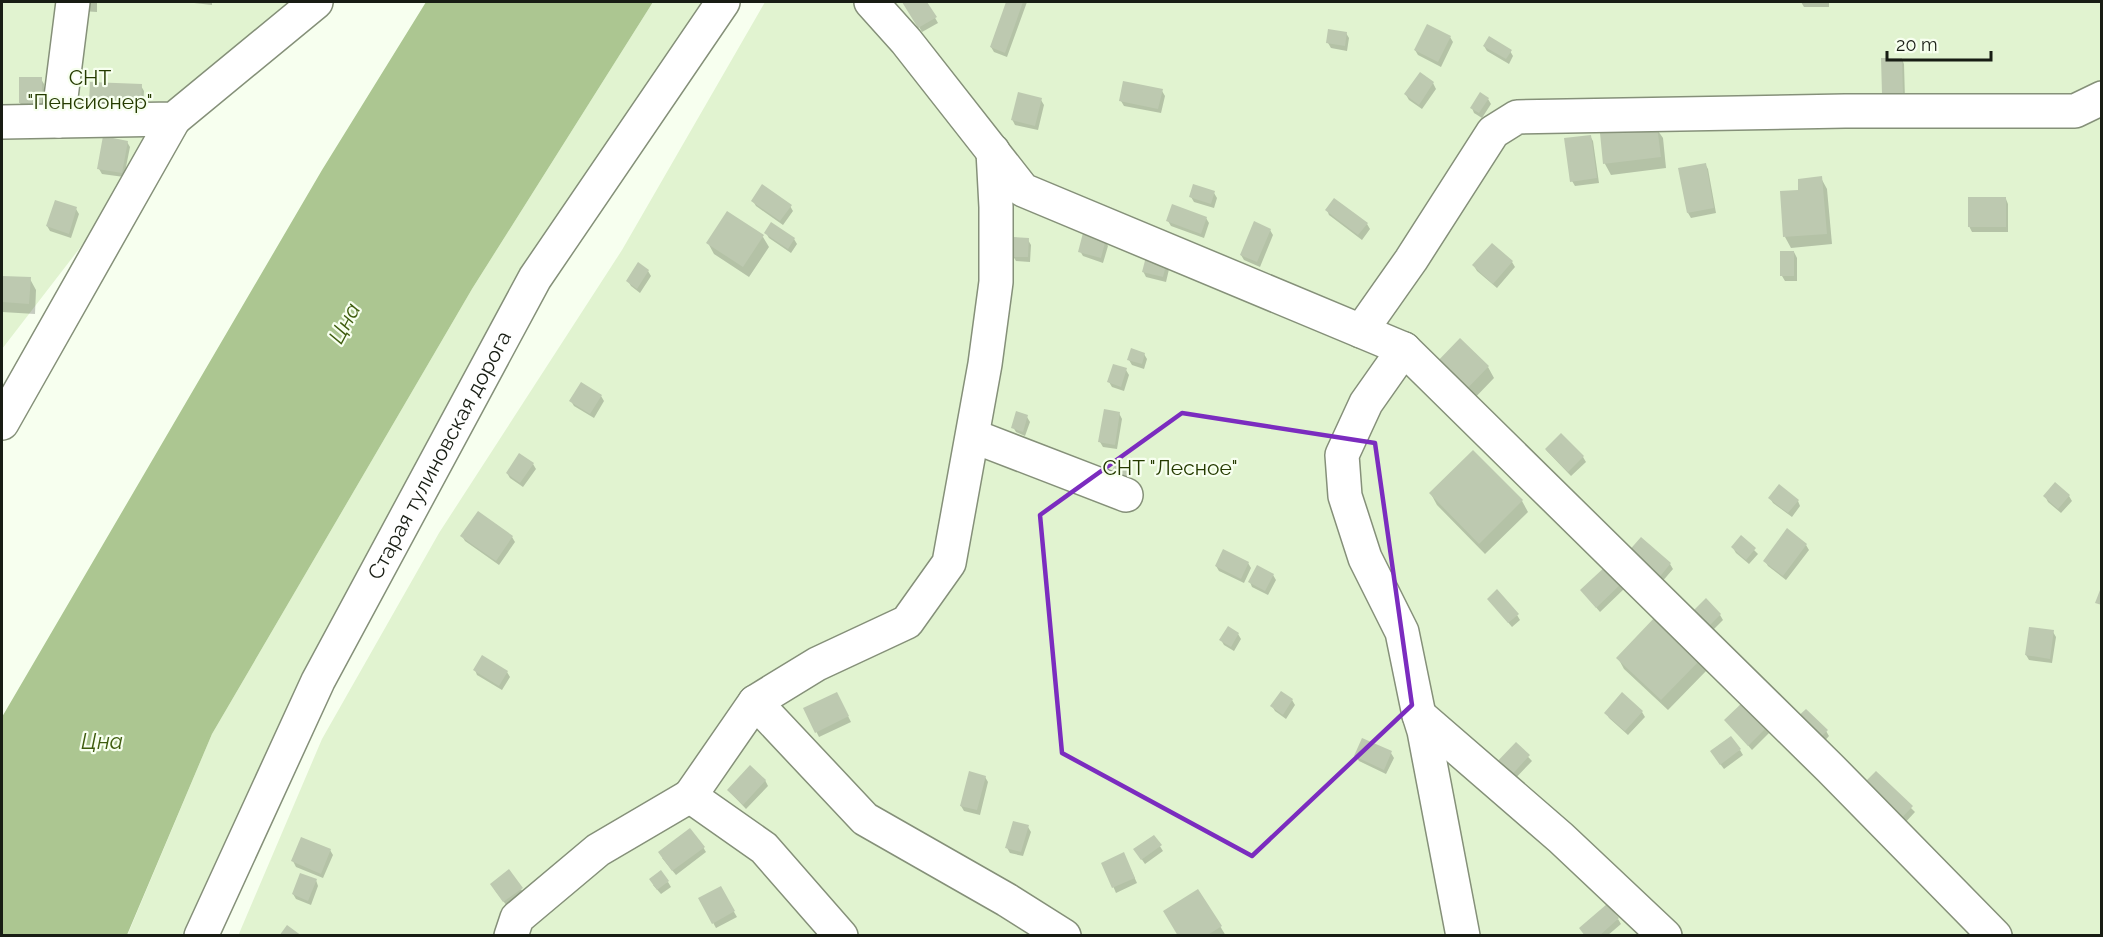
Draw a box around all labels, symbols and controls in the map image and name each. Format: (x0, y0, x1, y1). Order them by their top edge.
scale bar (1887, 24, 1990, 62)
text: 20 m (1896, 34, 1938, 55)
park label: СНТ "Пенсионер" (27, 65, 153, 114)
water label: Цна (323, 298, 365, 348)
street label: Старая тулиновская дорога (362, 326, 516, 584)
park label: СНТ "Лесное" (1102, 455, 1238, 480)
water label: Цна (81, 728, 123, 754)

